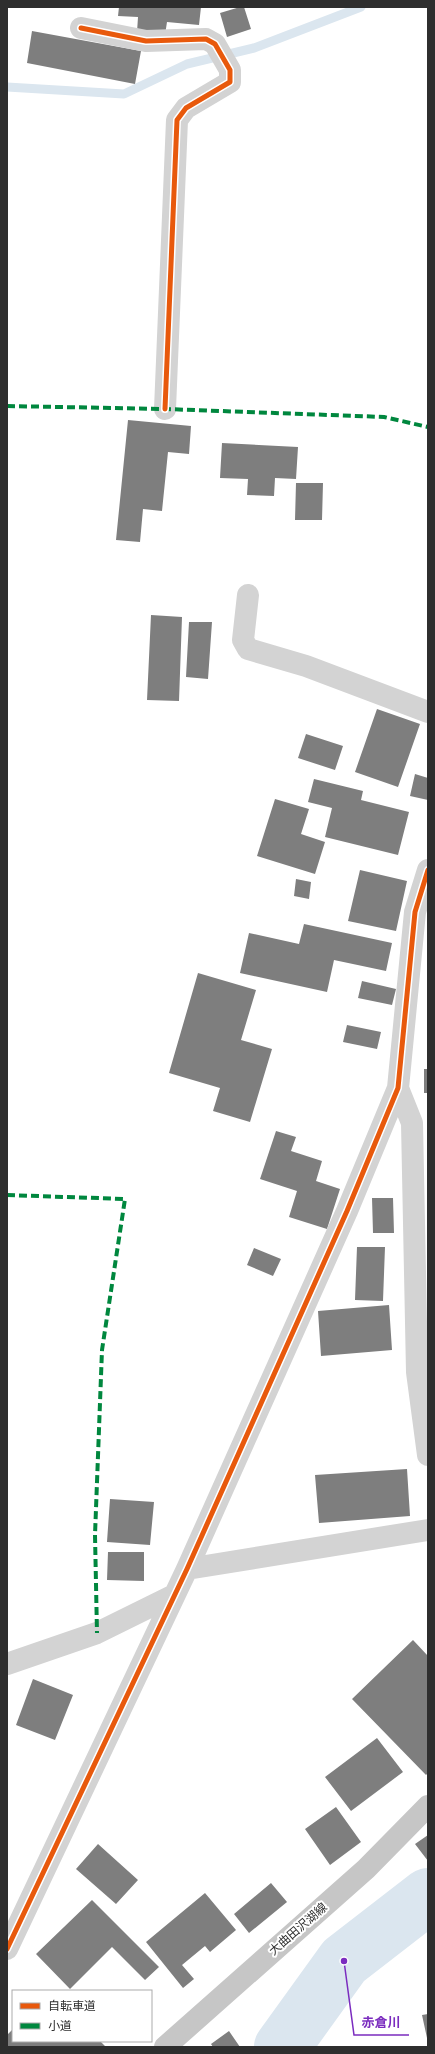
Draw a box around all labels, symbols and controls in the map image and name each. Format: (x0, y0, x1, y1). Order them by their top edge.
street label: 大曲田沢湖線 (264, 1898, 331, 1959)
legend (12, 1990, 152, 2042)
text: 自転車道 (48, 1996, 96, 2015)
callout: 赤倉川 (354, 2010, 409, 2035)
text: 赤倉川 (361, 2012, 401, 2032)
text: 小道 (48, 2016, 72, 2035)

